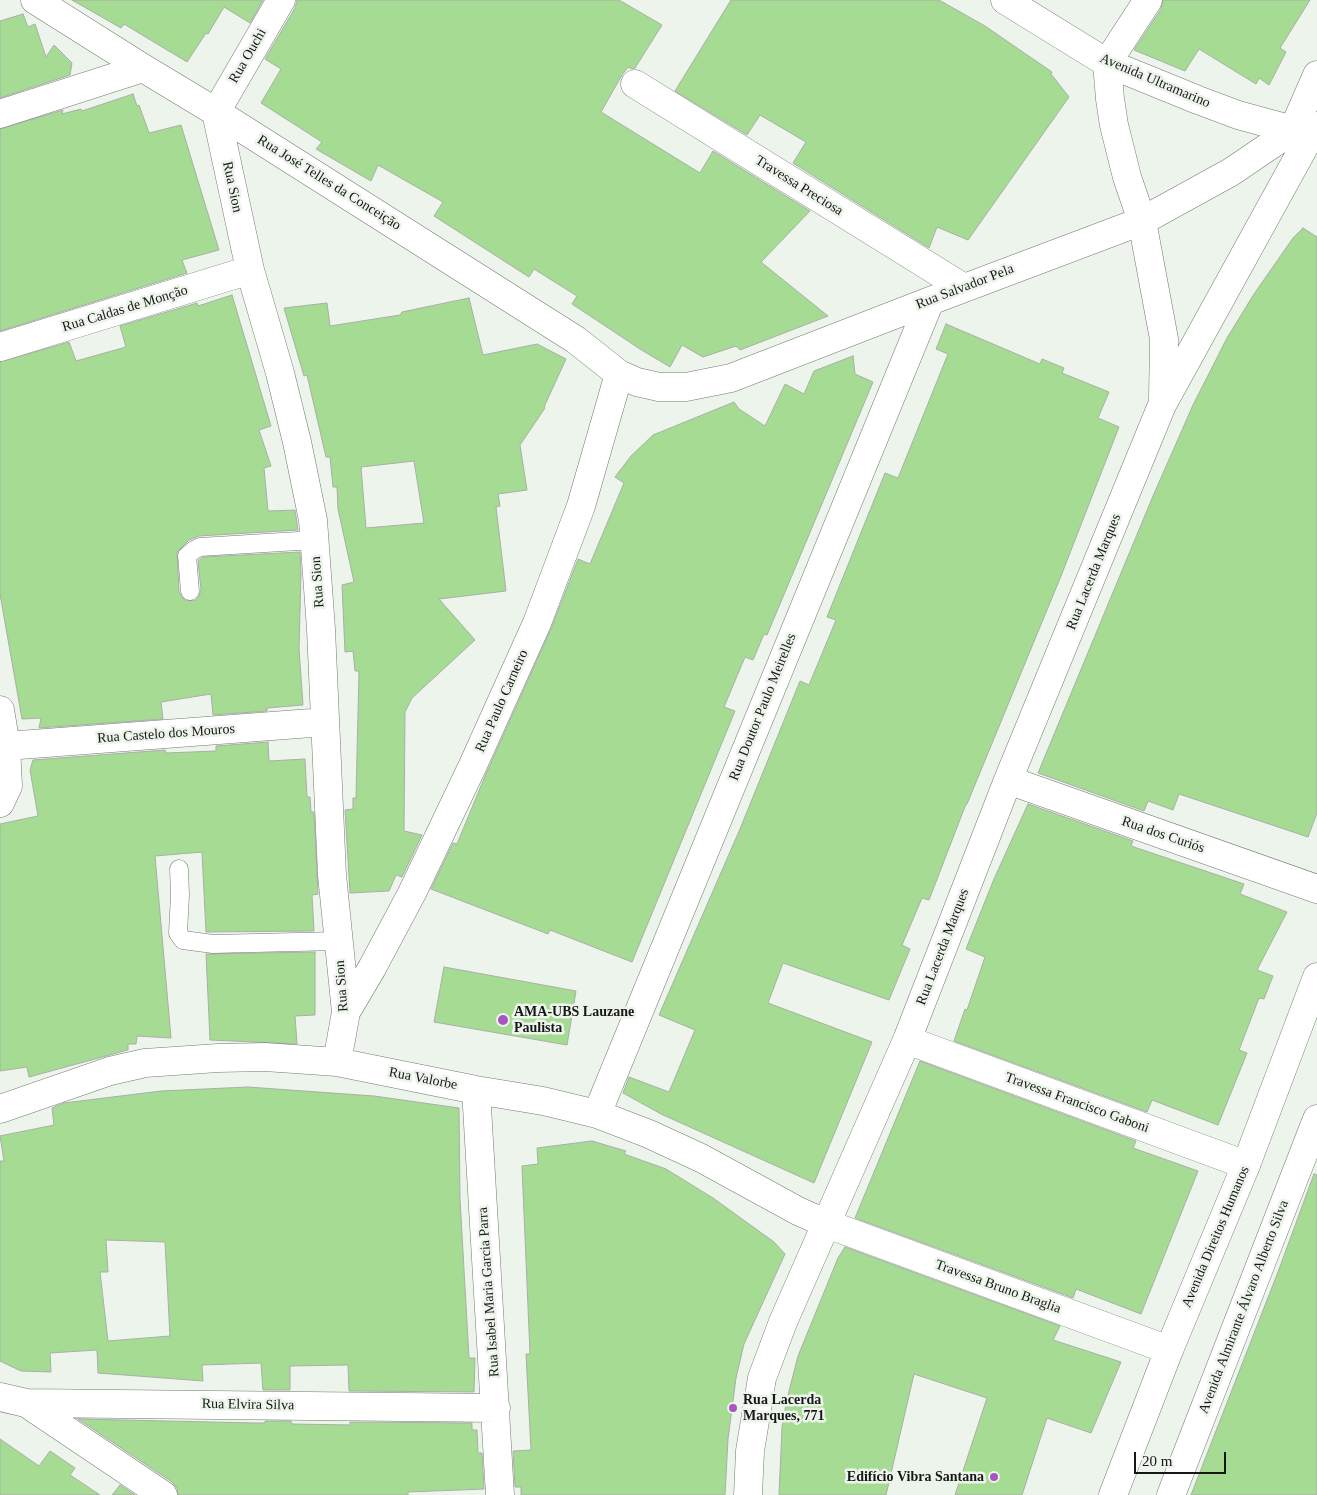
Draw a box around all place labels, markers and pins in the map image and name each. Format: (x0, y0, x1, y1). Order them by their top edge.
place label: AMA-UBS Lauzane Paulista (514, 1004, 634, 1036)
marker: AMA-UBS Lauzane Paulista (496, 1013, 510, 1027)
place label: Rua Lacerda Marques, 771 (743, 1392, 824, 1424)
marker: Rua Lacerda Marques, 771 (727, 1402, 739, 1414)
place label: Edifício Vibra Santana (847, 1469, 984, 1485)
marker: Edifício Vibra Santana (988, 1471, 1000, 1483)

